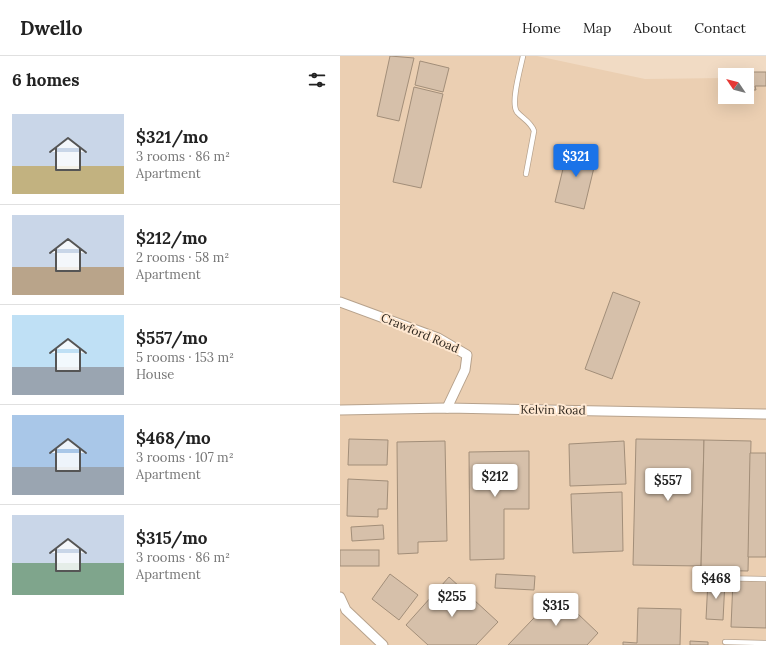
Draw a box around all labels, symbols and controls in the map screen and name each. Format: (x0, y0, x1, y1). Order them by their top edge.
text: Dwello (20, 16, 82, 40)
text: Home (522, 19, 561, 37)
text: Map (583, 19, 611, 37)
text: About (633, 19, 672, 37)
text: Contact (694, 19, 746, 37)
north arrow (718, 68, 754, 104)
map controls (718, 68, 754, 104)
text: 6 homes (12, 69, 79, 91)
icon: filters (306, 69, 328, 91)
text: $321/mo (136, 126, 208, 148)
icon: home (44, 130, 92, 178)
pin: $321 (552, 144, 600, 178)
text: 3 rooms · 86 m² (136, 148, 230, 165)
text: $321 (562, 148, 590, 165)
text: Apartment (136, 165, 201, 182)
text: $212/mo (136, 227, 207, 249)
icon: home (44, 231, 92, 279)
text: 2 rooms · 58 m² (136, 249, 229, 266)
text: Apartment (136, 266, 201, 283)
street label: Crawford Road (379, 309, 462, 356)
text: $557/mo (136, 327, 208, 349)
icon: home (44, 331, 92, 379)
text: 5 rooms · 153 m² (136, 349, 234, 366)
text: House (136, 366, 174, 383)
street label: Kelvin Road (520, 401, 586, 418)
text: $468/mo (136, 427, 211, 449)
icon: home (44, 431, 92, 479)
text: 3 rooms · 107 m² (136, 449, 234, 466)
pin: $212 (471, 464, 519, 498)
text: Apartment (136, 466, 201, 483)
text: $212 (482, 468, 508, 485)
pin: $557 (644, 468, 692, 502)
text: $557 (654, 472, 682, 489)
text: $315/mo (136, 527, 207, 549)
icon: home (44, 531, 92, 579)
text: 3 rooms · 86 m² (136, 549, 230, 566)
text: Apartment (136, 566, 201, 583)
pin: $468 (692, 566, 740, 600)
text: $468 (701, 570, 731, 587)
pin: $255 (428, 584, 476, 618)
text: $255 (438, 588, 466, 605)
pin: $315 (532, 593, 580, 627)
text: $315 (542, 597, 570, 614)

